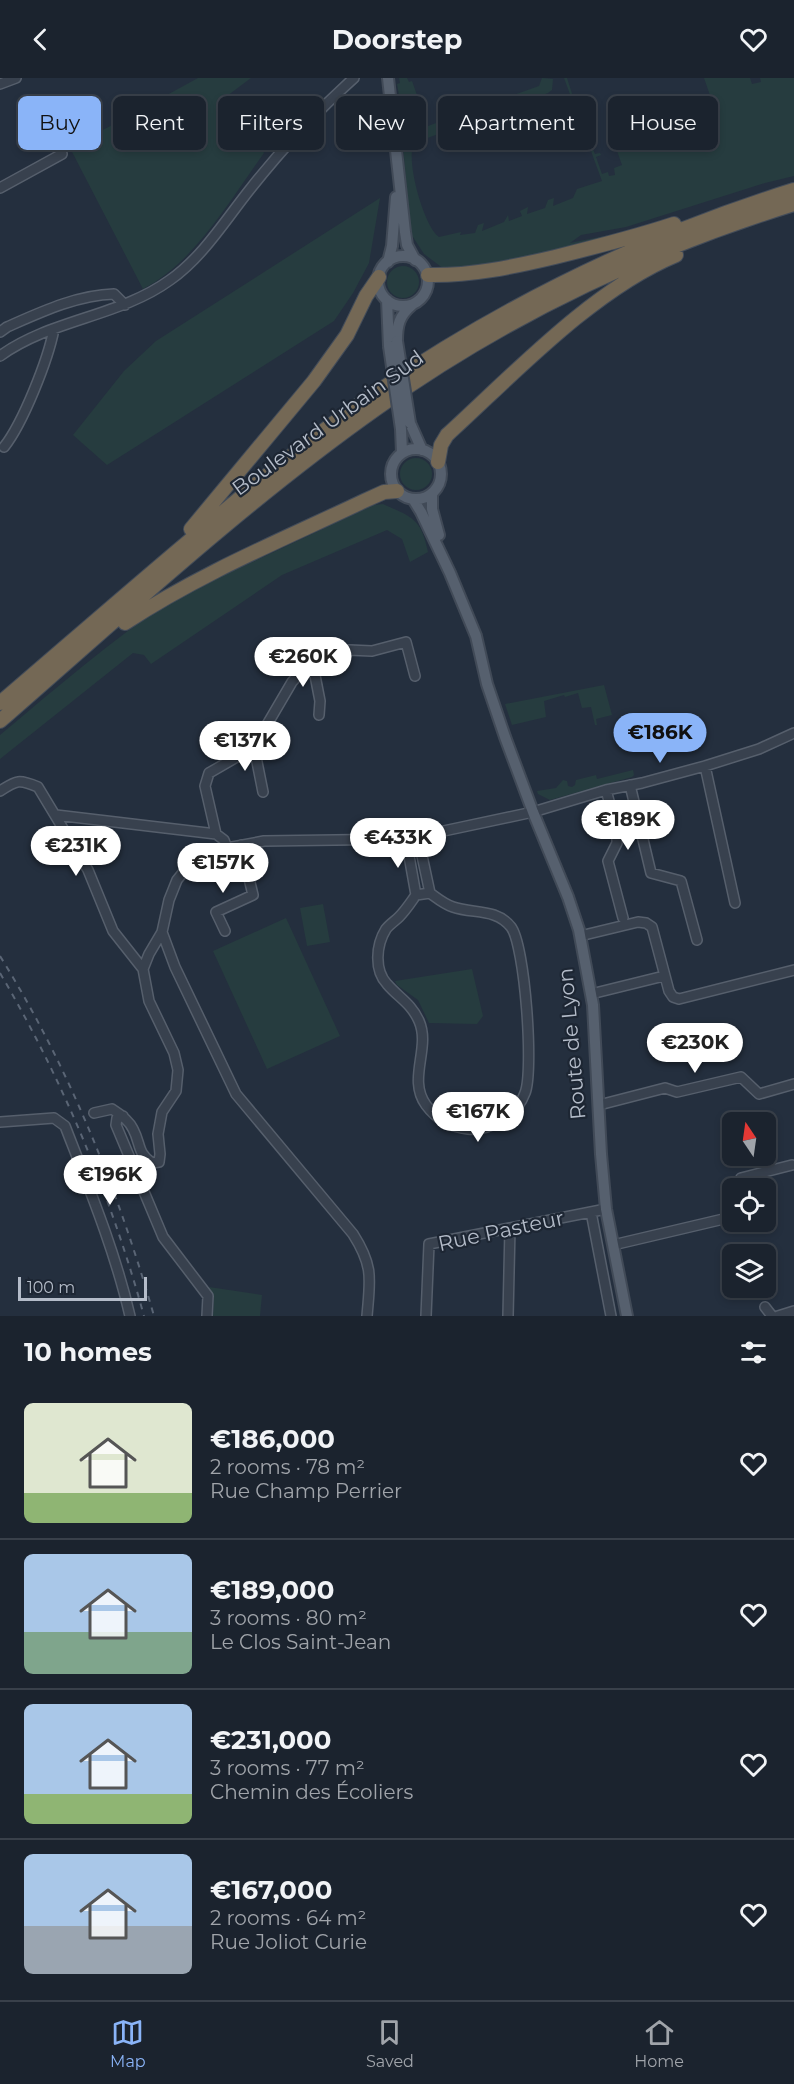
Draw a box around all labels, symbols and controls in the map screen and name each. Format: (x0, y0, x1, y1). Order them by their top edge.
icon: back (24, 23, 57, 56)
text: Doorstep (332, 23, 462, 56)
icon: heart (737, 23, 770, 56)
chip: Buy (18, 96, 101, 150)
chip: Rent (113, 96, 206, 150)
chip: Filters (218, 96, 324, 150)
chip: New (336, 96, 426, 150)
chip: Apartment (438, 96, 596, 150)
chip: House (608, 96, 718, 150)
street label: Boulevard Urbain Sud (227, 345, 428, 500)
pin: €260K (261, 637, 345, 688)
text: €260K (268, 644, 338, 668)
pin: €186K (618, 713, 702, 764)
text: €186K (628, 720, 693, 744)
pin: €137K (203, 721, 287, 772)
text: €137K (213, 728, 277, 752)
pin: €189K (586, 800, 670, 851)
text: €189K (596, 807, 661, 831)
pin: €433K (356, 818, 440, 869)
text: €433K (364, 825, 432, 849)
pin: €231K (34, 826, 118, 877)
text: €231K (45, 833, 107, 857)
pin: €157K (181, 843, 265, 894)
text: €157K (191, 850, 255, 874)
street label: Route de Lyon (552, 967, 591, 1121)
pin: €230K (653, 1023, 737, 1074)
text: €230K (661, 1030, 729, 1054)
pin: €167K (436, 1092, 520, 1143)
text: €167K (446, 1099, 510, 1123)
north arrow (722, 1112, 776, 1166)
map controls (722, 1112, 776, 1298)
pin: €196K (68, 1155, 152, 1206)
text: €196K (78, 1162, 142, 1186)
button: locate (722, 1178, 776, 1232)
street label: Rue Pasteur (436, 1205, 566, 1256)
button: layers (722, 1244, 776, 1298)
scale bar (18, 1274, 147, 1302)
text: 100 m (27, 1278, 75, 1297)
text: 10 homes (24, 1336, 152, 1368)
icon: filters (737, 1336, 770, 1369)
text: €186,000 (210, 1423, 335, 1455)
icon: home (72, 1427, 144, 1499)
icon: heart (737, 1447, 770, 1480)
text: 2 rooms · 78 m² (210, 1455, 365, 1479)
text: Rue Champ Perrier (210, 1479, 402, 1503)
text: €189,000 (210, 1574, 334, 1606)
icon: home (72, 1578, 144, 1650)
icon: heart (737, 1598, 770, 1631)
text: 3 rooms · 80 m² (210, 1606, 367, 1630)
text: Le Clos Saint-Jean (210, 1630, 391, 1654)
text: €231,000 (210, 1724, 331, 1756)
icon: home (72, 1728, 144, 1800)
icon: heart (737, 1748, 770, 1781)
text: 3 rooms · 77 m² (210, 1756, 365, 1780)
text: Chemin des Écoliers (210, 1780, 413, 1804)
text: €167,000 (210, 1874, 332, 1906)
icon: home (72, 1878, 144, 1950)
icon: heart (737, 1898, 770, 1931)
text: 2 rooms · 64 m² (210, 1906, 366, 1930)
text: Rue Joliot Curie (210, 1930, 367, 1954)
tab: Map (110, 2016, 146, 2071)
tab: Saved (366, 2016, 414, 2071)
tab: Home (634, 2016, 684, 2071)

